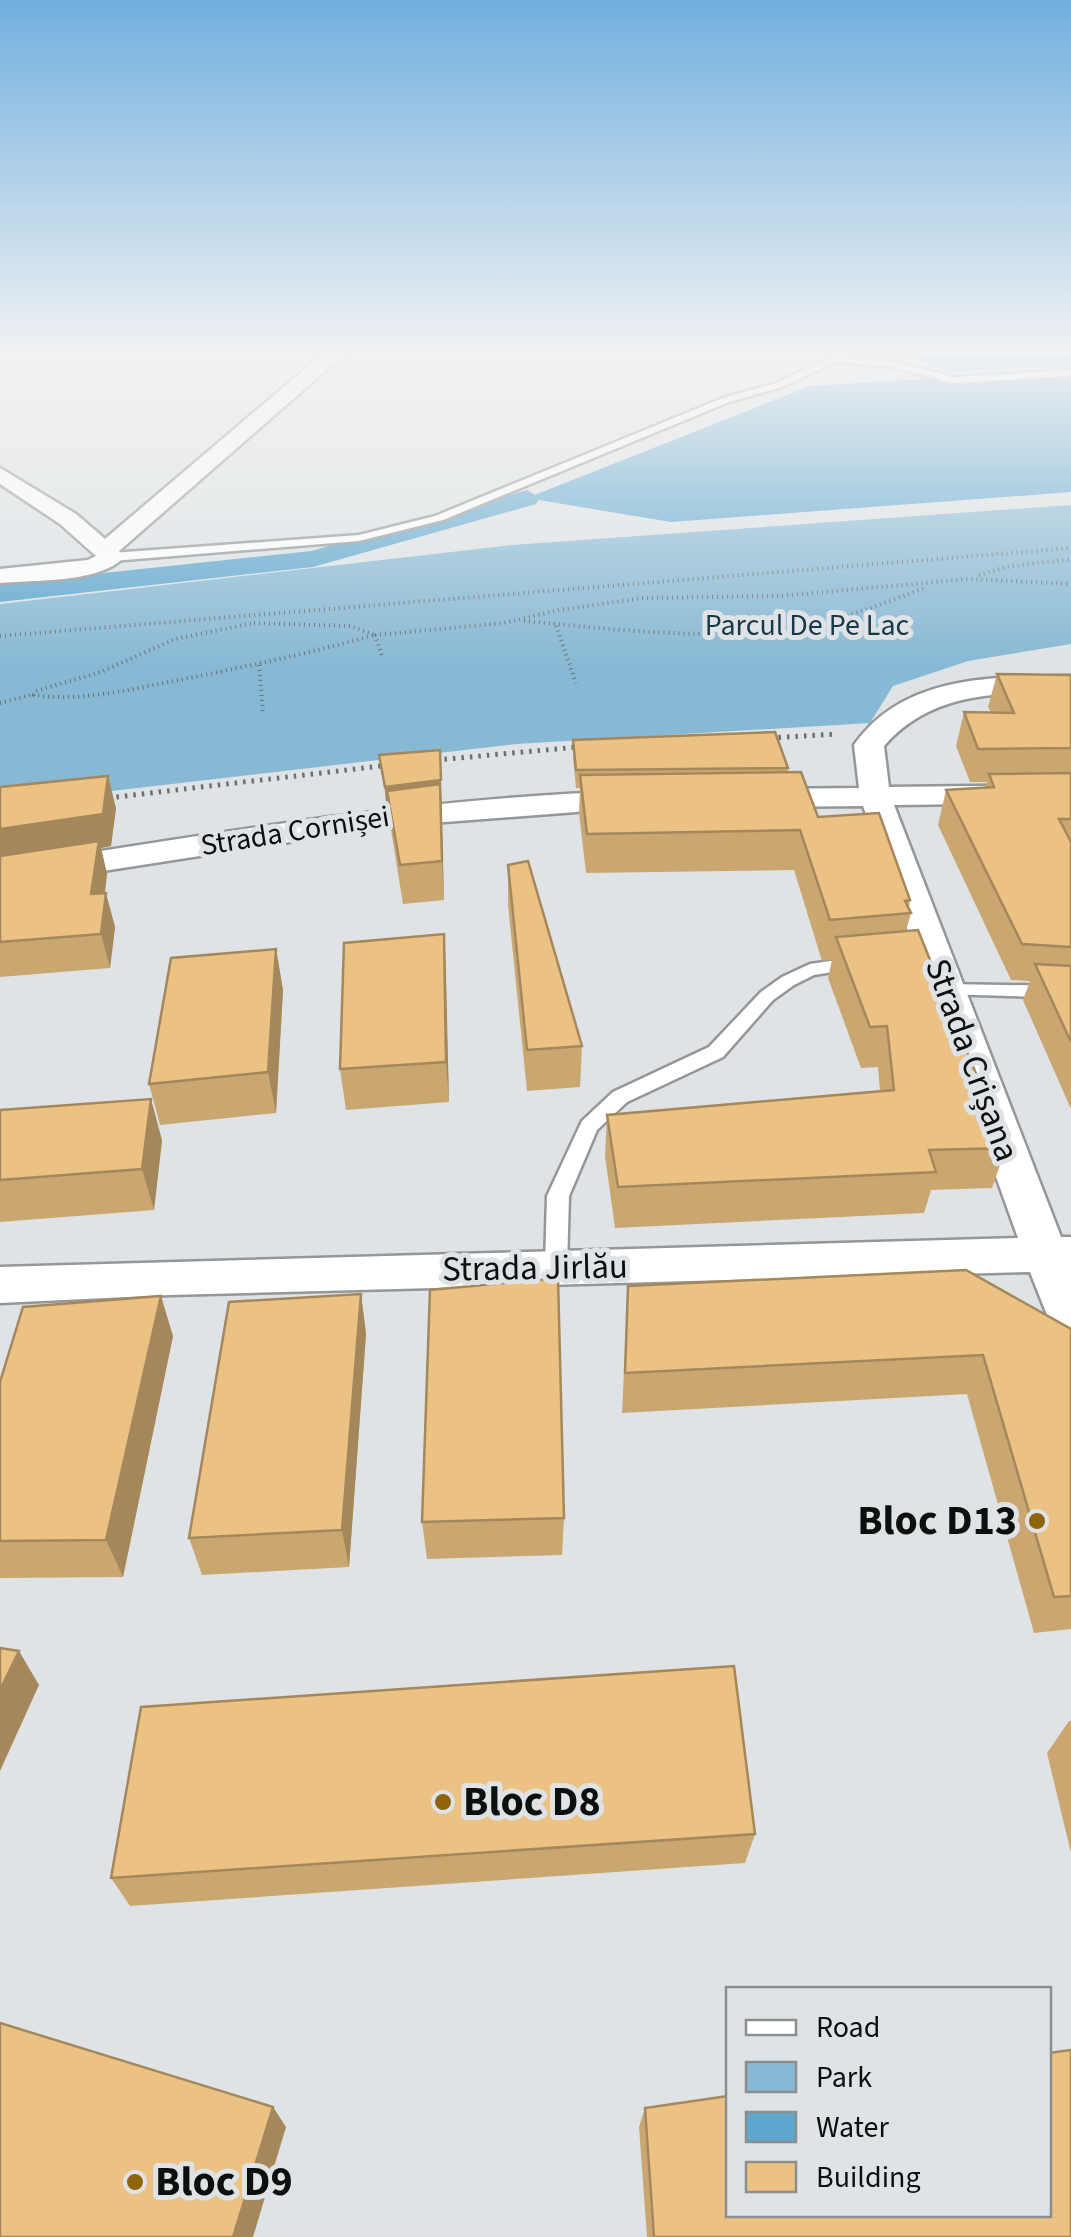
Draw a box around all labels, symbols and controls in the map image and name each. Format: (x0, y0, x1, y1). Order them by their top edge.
park label: Parcul De Pe Lac (705, 604, 909, 647)
street label: Strada Cornișei (198, 795, 392, 867)
street label: Strada Crișana (912, 952, 1032, 1168)
street label: Strada Jirlău (442, 1241, 628, 1295)
place label: Bloc D13 (857, 1491, 1017, 1551)
marker: Bloc D13 (1026, 1510, 1048, 1532)
place label: Bloc D8 (463, 1772, 601, 1832)
marker: Bloc D8 (432, 1791, 454, 1813)
legend (726, 1987, 1051, 2217)
text: Road (816, 2006, 880, 2049)
text: Park (816, 2056, 872, 2099)
text: Water (816, 2106, 889, 2149)
place label: Bloc D9 (155, 2152, 293, 2212)
text: Building (816, 2156, 921, 2199)
marker: Bloc D9 (124, 2171, 146, 2193)

